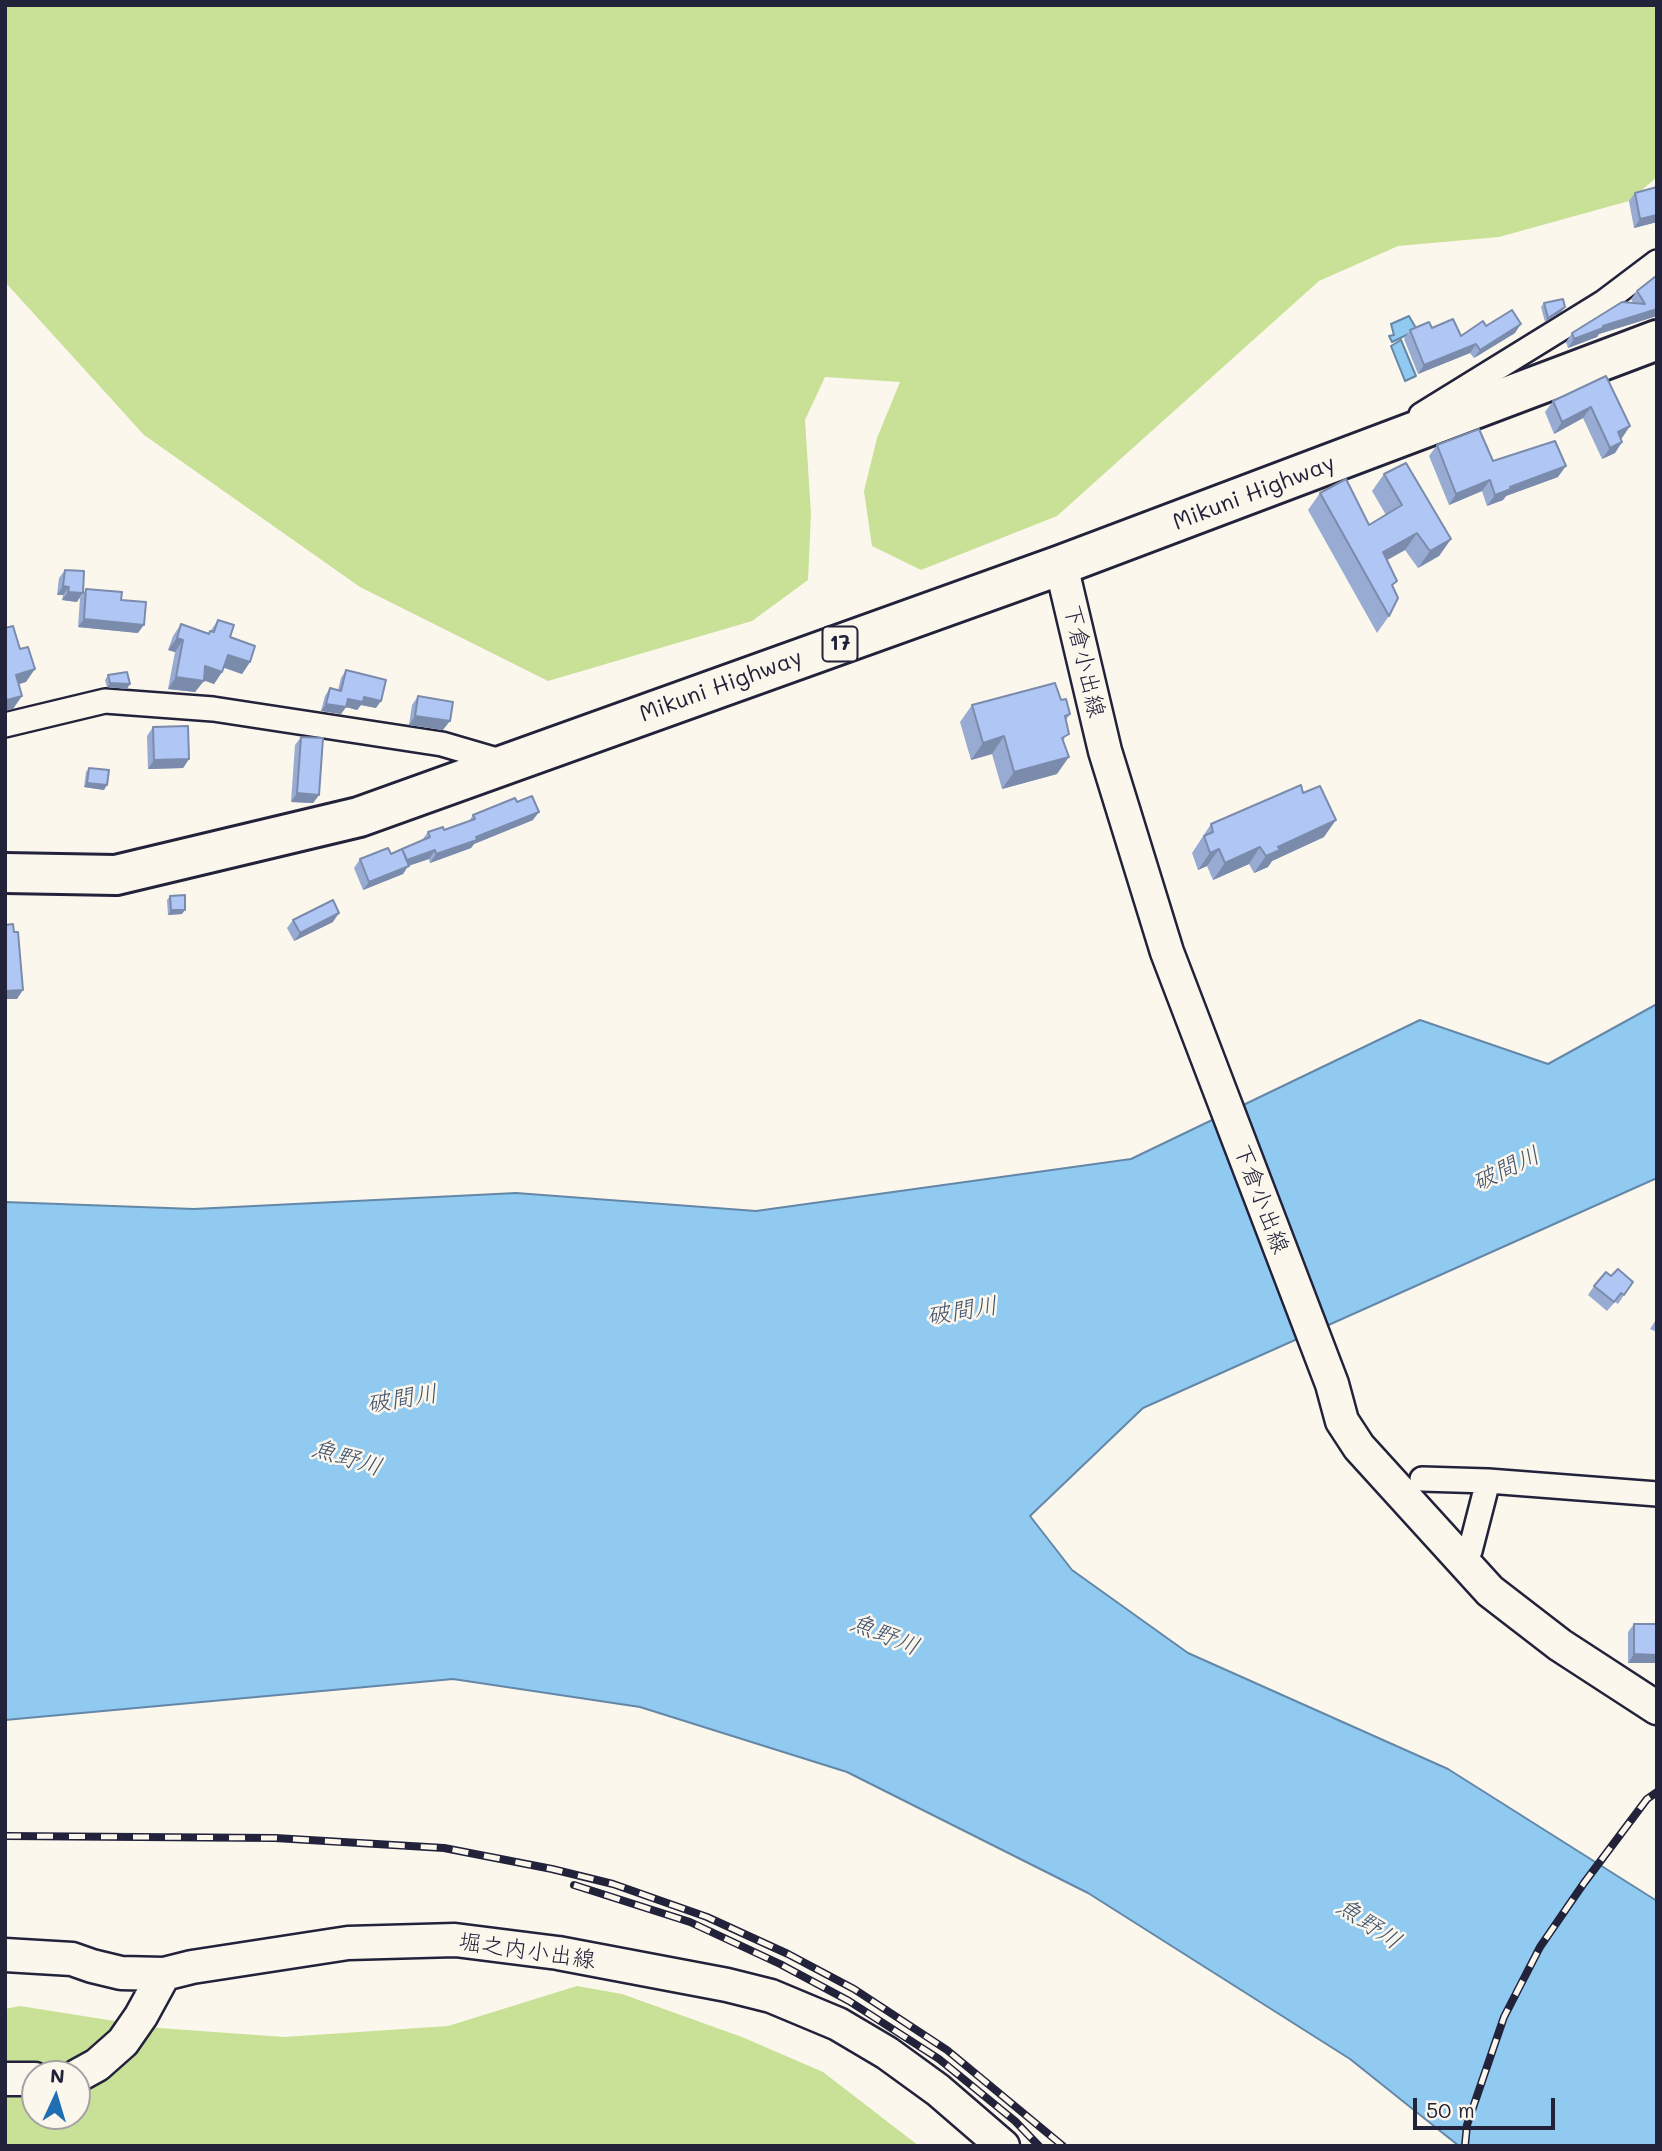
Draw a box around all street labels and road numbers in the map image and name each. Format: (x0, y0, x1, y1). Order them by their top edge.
street label: Mikuni Highway (1169, 449, 1339, 537)
street label: 下倉小出線 (1058, 602, 1110, 720)
road number: 17 (822, 626, 858, 662)
street label: Mikuni Highway (636, 644, 806, 728)
street label: 下倉小出線 (1228, 1140, 1294, 1258)
street label: 堀之内小出線 (457, 1928, 597, 1974)

